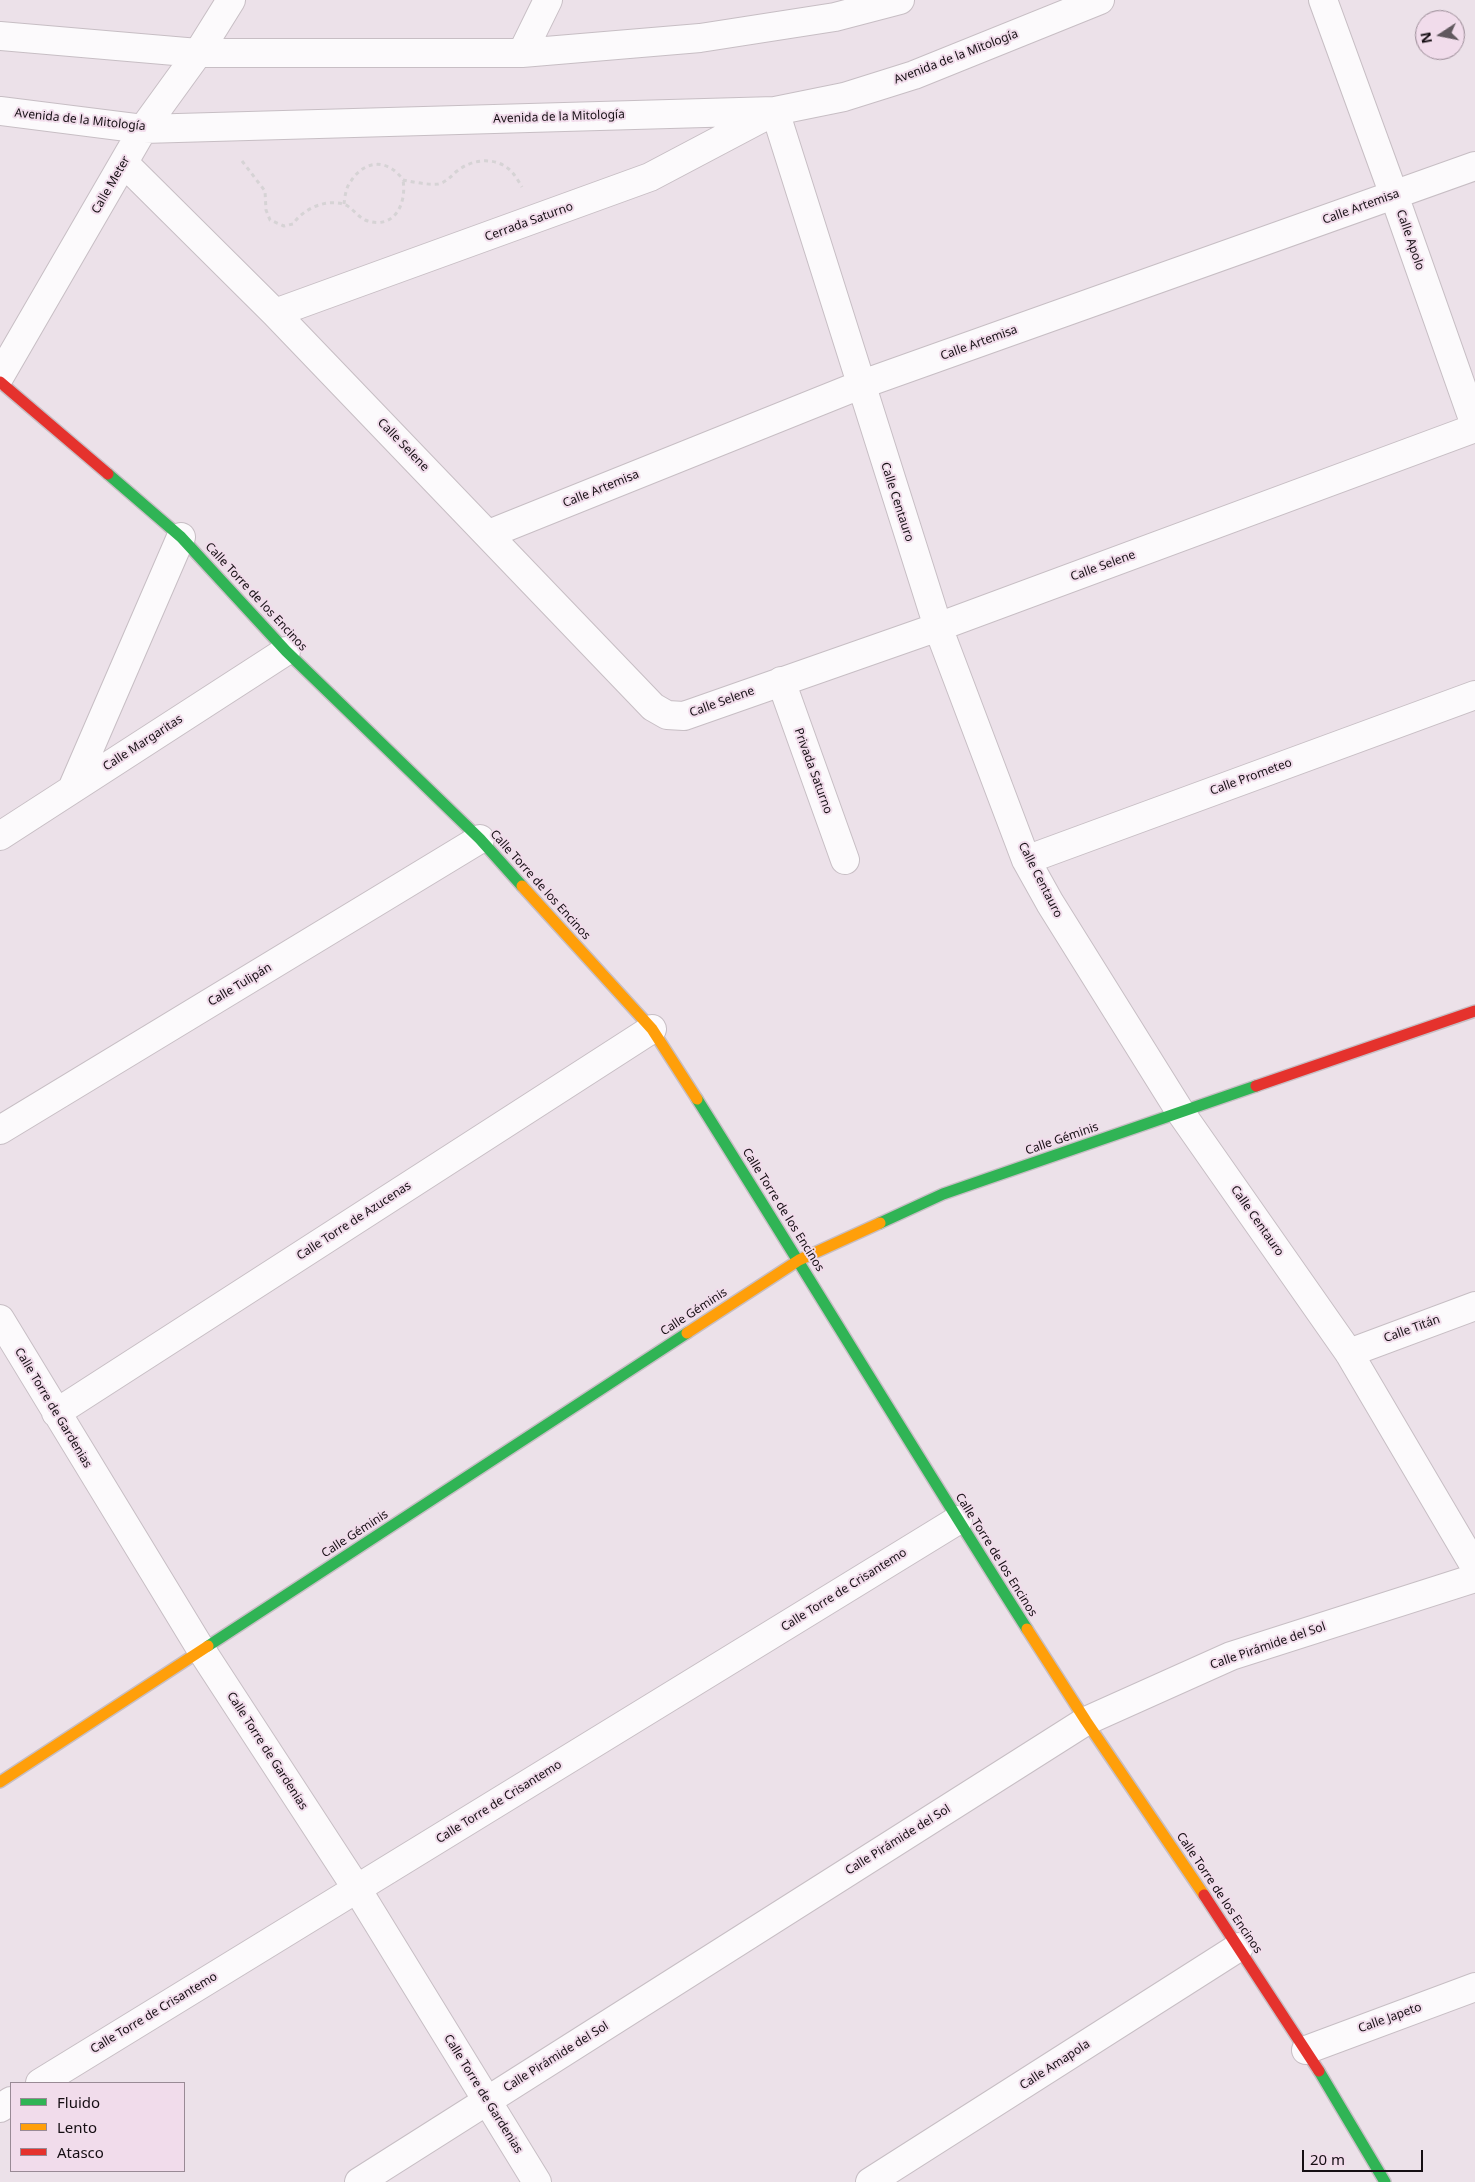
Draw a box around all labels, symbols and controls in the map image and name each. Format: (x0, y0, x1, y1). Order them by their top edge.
north arrow (1415, 10, 1465, 60)
street label: Avenida de la Mitología (892, 27, 1020, 87)
text: N (1415, 30, 1436, 45)
street label: Avenida de la Mitología (14, 106, 146, 134)
street label: Avenida de la Mitología (493, 108, 625, 126)
street label: Calle Meter (89, 154, 133, 216)
street label: Calle Artemisa (1321, 186, 1401, 228)
street label: Cerrada Saturno (483, 199, 575, 245)
street label: Calle Apolo (1393, 208, 1427, 272)
street label: Calle Artemisa (939, 322, 1019, 364)
street label: Calle Selene (374, 416, 432, 474)
street label: Calle Centauro (877, 460, 917, 544)
street label: Calle Artemisa (561, 467, 641, 511)
street label: Calle Torre de los Encinos (202, 540, 310, 654)
street label: Calle Selene (1069, 548, 1137, 584)
street label: Calle Selene (688, 684, 756, 720)
street label: Calle Margaritas (101, 712, 185, 774)
street label: Privada Saturno (791, 726, 835, 816)
street label: Calle Prometeo (1208, 756, 1294, 798)
street label: Calle Torre de los Encinos (487, 827, 593, 943)
street label: Calle Centauro (1015, 840, 1065, 920)
street label: Calle Tulipán (206, 960, 274, 1010)
street label: Calle Géminis (1024, 1120, 1100, 1158)
street label: Calle Torre de los Encinos (739, 1146, 827, 1274)
street label: Calle Torre de Azucenas (294, 1179, 414, 1263)
street label: Calle Centauro (1227, 1183, 1287, 1259)
street label: Calle Géminis (658, 1285, 730, 1339)
street label: Calle Titán (1382, 1312, 1442, 1346)
street label: Calle Torre de Gardenias (11, 1345, 95, 1471)
street label: Calle Torre de los Encinos (952, 1491, 1040, 1619)
street label: Calle Géminis (319, 1507, 391, 1561)
street label: Calle Torre de Crisantemo (779, 1545, 909, 1635)
street label: Calle Pirámide del Sol (1208, 1619, 1328, 1673)
street label: Calle Torre de Gardenias (223, 1689, 311, 1813)
street label: Calle Torre de Crisantemo (434, 1757, 564, 1847)
street label: Calle Pirámide del Sol (843, 1802, 953, 1878)
street label: Calle Torre de los Encinos (1173, 1830, 1265, 1956)
street label: Calle Torre de Crisantemo (88, 1969, 220, 2057)
street label: Calle Japeto (1356, 2000, 1424, 2036)
street label: Calle Pirámide del Sol (501, 2019, 611, 2095)
street label: Calle Torre de Gardenias (440, 2032, 526, 2156)
street label: Calle Amapola (1017, 2037, 1093, 2093)
legend (10, 2082, 185, 2172)
text: Fluido (57, 2092, 100, 2112)
text: Lento (57, 2117, 97, 2137)
scale bar (1305, 2140, 1426, 2172)
text: Atasco (57, 2142, 104, 2162)
text: 20 m (1310, 2149, 1345, 2169)

